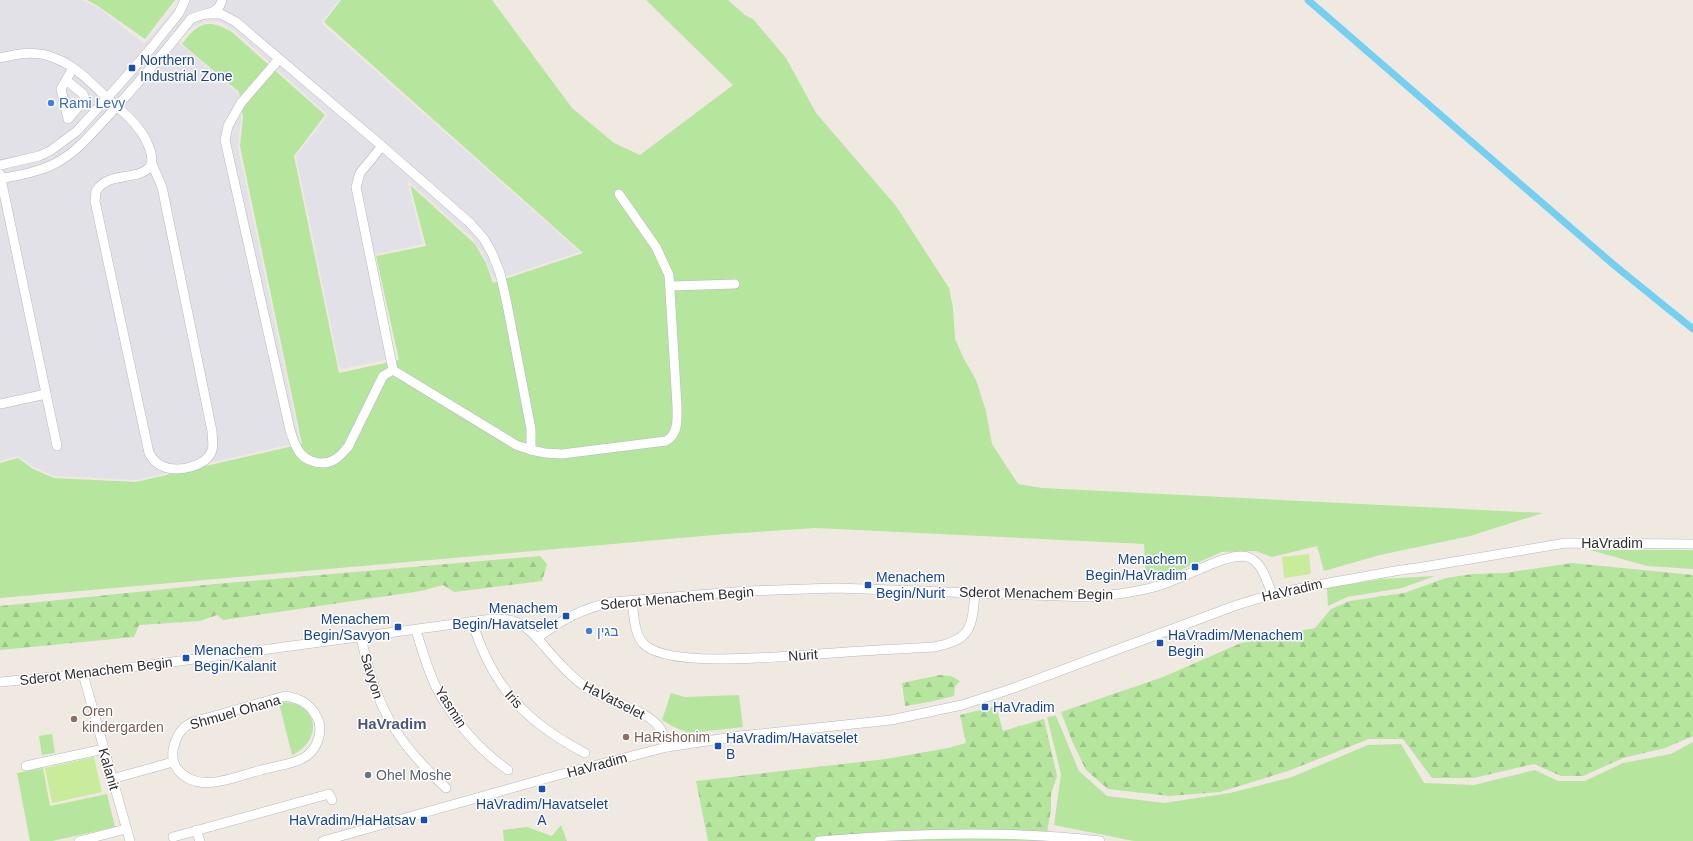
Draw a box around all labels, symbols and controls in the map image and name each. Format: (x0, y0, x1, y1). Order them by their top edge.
place label: Northern Industrial Zone (140, 52, 233, 84)
marker: Northern Industrial Zone (127, 63, 137, 73)
place label: Rami Levy (59, 95, 125, 111)
marker: Rami Levy (46, 98, 56, 108)
street label: HaVradim (1581, 535, 1643, 551)
place label: Menachem Begin/HaVradim (1086, 551, 1187, 583)
marker: Menachem Begin/HaVradim (1190, 562, 1200, 572)
place label: Menachem Begin/Nurit (876, 569, 945, 601)
street label: HaVradim (1260, 575, 1324, 605)
marker: Menachem Begin/Nurit (863, 580, 873, 590)
street label: Sderot Menachem Begin (600, 583, 754, 613)
street label: Sderot Menachem Begin (959, 584, 1113, 602)
place label: Menachem Begin/Havatselet (452, 600, 558, 632)
place label: Menachem Begin/Savyon (304, 611, 390, 643)
marker: Menachem Begin/Havatselet (561, 611, 571, 621)
marker: Menachem Begin/Savyon (393, 622, 403, 632)
place label: בגין (597, 623, 619, 639)
marker: בגין (584, 626, 594, 636)
place label: HaVradim/Menachem Begin (1168, 627, 1303, 659)
marker: HaVradim/Menachem Begin (1155, 638, 1165, 648)
place label: Menachem Begin/Kalanit (194, 642, 277, 674)
street label: Nurit (788, 646, 818, 664)
street label: Savyon (358, 651, 386, 701)
marker: Menachem Begin/Kalanit (181, 653, 191, 663)
street label: Sderot Menachem Begin (19, 654, 173, 688)
street label: HaVatselet (580, 678, 648, 722)
street label: Yasmin (432, 683, 470, 731)
street label: Iris (502, 687, 526, 711)
street label: Shmuel Ohana (188, 691, 282, 733)
place label: HaVradim (993, 699, 1055, 715)
marker: HaVradim (980, 702, 990, 712)
place label: Oren kindergarden (82, 703, 164, 735)
marker: Oren kindergarden (69, 714, 79, 724)
district label: HaVradim (357, 715, 427, 732)
place label: HaRishonim (634, 729, 710, 745)
place label: HaVradim/Havatselet B (726, 730, 858, 762)
marker: HaRishonim (621, 732, 631, 742)
marker: HaVradim/Havatselet B (713, 741, 723, 751)
street label: Kalanit (95, 746, 123, 792)
street label: HaVradim (565, 749, 629, 781)
place label: Ohel Moshe (376, 767, 452, 783)
marker: Ohel Moshe (363, 770, 373, 780)
marker: HaVradim/Havatselet A (537, 784, 547, 794)
place label: HaVradim/Havatselet A (476, 796, 608, 828)
place label: HaVradim/HaHatsav (289, 812, 416, 828)
marker: HaVradim/HaHatsav (419, 815, 429, 825)

